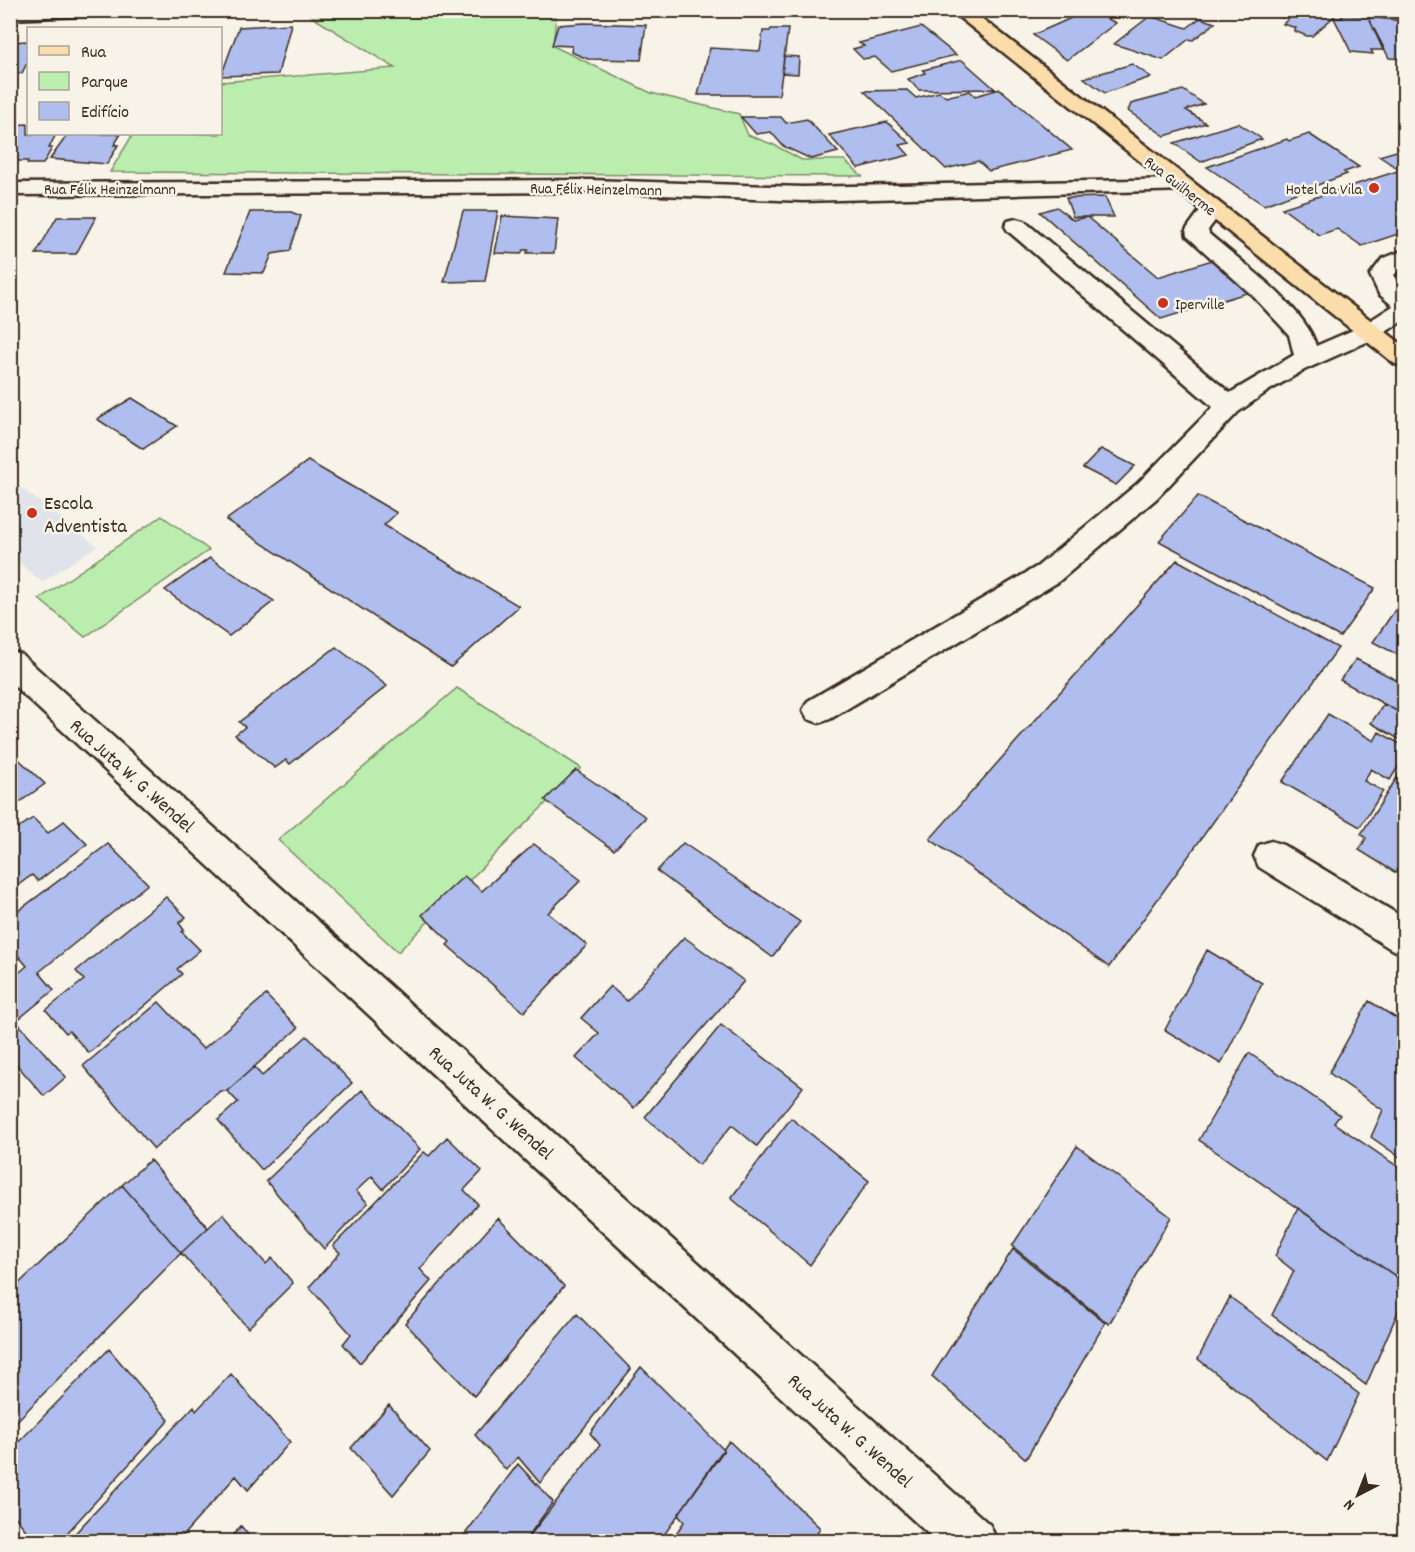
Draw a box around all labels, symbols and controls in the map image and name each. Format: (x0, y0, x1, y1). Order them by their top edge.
legend (27, 27, 222, 135)
text: Rua (81, 41, 107, 66)
text: Parque (81, 71, 128, 96)
text: Edifício (81, 101, 129, 126)
street label: Rua Guilherme (1139, 151, 1220, 222)
street label: Rua Félix Heinzelmann (530, 178, 662, 203)
street label: Rua Félix Heinzelmann (44, 179, 176, 202)
place label: Hotel da Vila (1286, 179, 1362, 202)
marker: Hotel da Vila (1367, 181, 1381, 195)
place label: Iperville (1175, 294, 1225, 317)
marker: Iperville (1156, 296, 1170, 310)
place label: Escola Adventista (44, 491, 128, 542)
marker: Escola Adventista (25, 506, 39, 520)
street label: Rua Juta W. G .Wendel (62, 713, 200, 841)
street label: Rua Juta W. G .Wendel (421, 1040, 559, 1168)
street label: Rua Juta W. G .Wendel (780, 1368, 918, 1496)
north arrow (1328, 1465, 1388, 1525)
text: N (1339, 1493, 1360, 1515)

